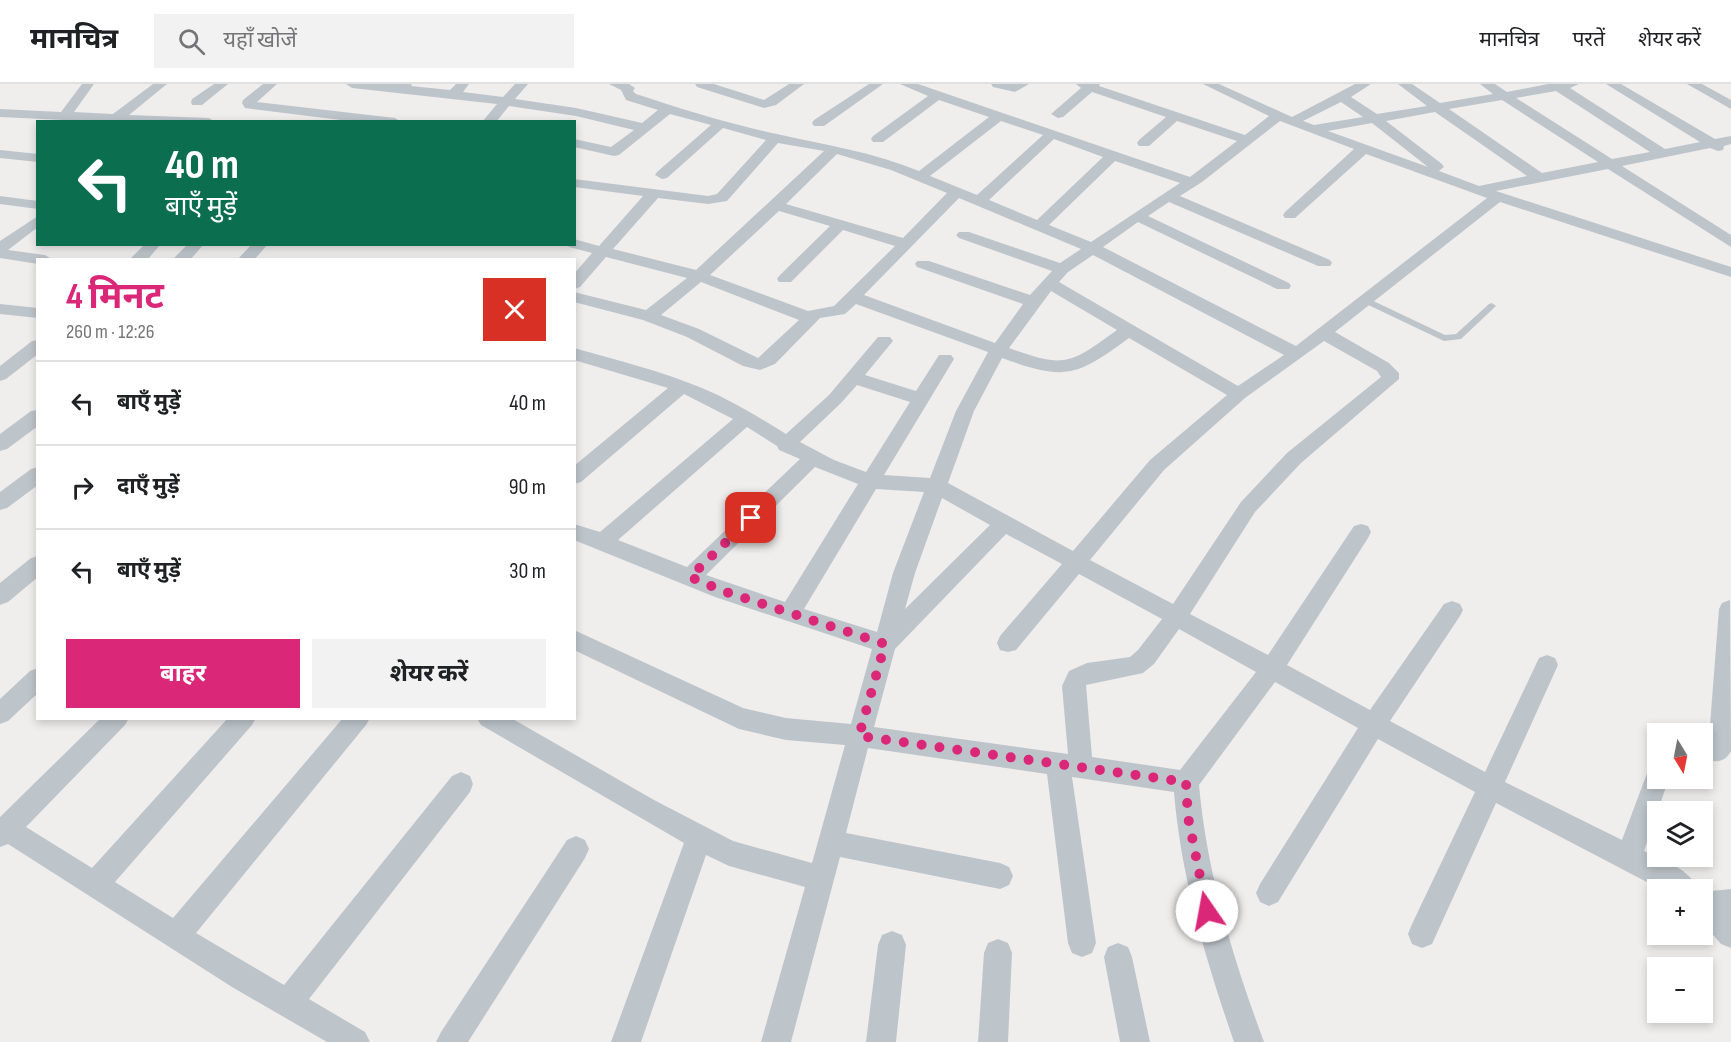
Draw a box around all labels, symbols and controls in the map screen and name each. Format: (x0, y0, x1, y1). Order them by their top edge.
search box (154, 14, 574, 68)
text: मानचित्र (30, 23, 118, 56)
icon: search (175, 25, 208, 58)
text: यहाँ खोजें (223, 27, 297, 54)
text: मानचित्र (1479, 27, 1539, 52)
text: परतें (1572, 27, 1605, 52)
text: शेयर करें (1638, 27, 1701, 52)
text: 40 m (165, 140, 239, 191)
icon: left (66, 144, 144, 222)
text: बाएँ मुड़ें (165, 191, 237, 223)
text: 4 मिनट (66, 276, 164, 319)
button: close (483, 278, 546, 341)
text: 260 m · 12:26 (66, 320, 155, 344)
icon: left (66, 387, 99, 420)
text: बाएँ मुड़ें (117, 389, 181, 416)
text: 40 m (509, 390, 546, 417)
icon: right (66, 471, 99, 504)
text: दाएँ मुड़ें (117, 473, 180, 500)
text: 90 m (509, 474, 546, 501)
pin (725, 492, 776, 543)
icon: arrive (734, 501, 767, 534)
icon: left (66, 555, 99, 588)
text: बाएँ मुड़ें (117, 557, 181, 584)
text: 30 m (509, 558, 546, 585)
button: बाहर (66, 639, 300, 708)
button: शेयर करें (312, 639, 546, 708)
north arrow (1647, 723, 1713, 789)
map controls (1647, 723, 1713, 1023)
button: layers (1647, 801, 1713, 867)
position arrow (1175, 879, 1239, 943)
button: + (1647, 879, 1713, 945)
button: − (1647, 957, 1713, 1023)

